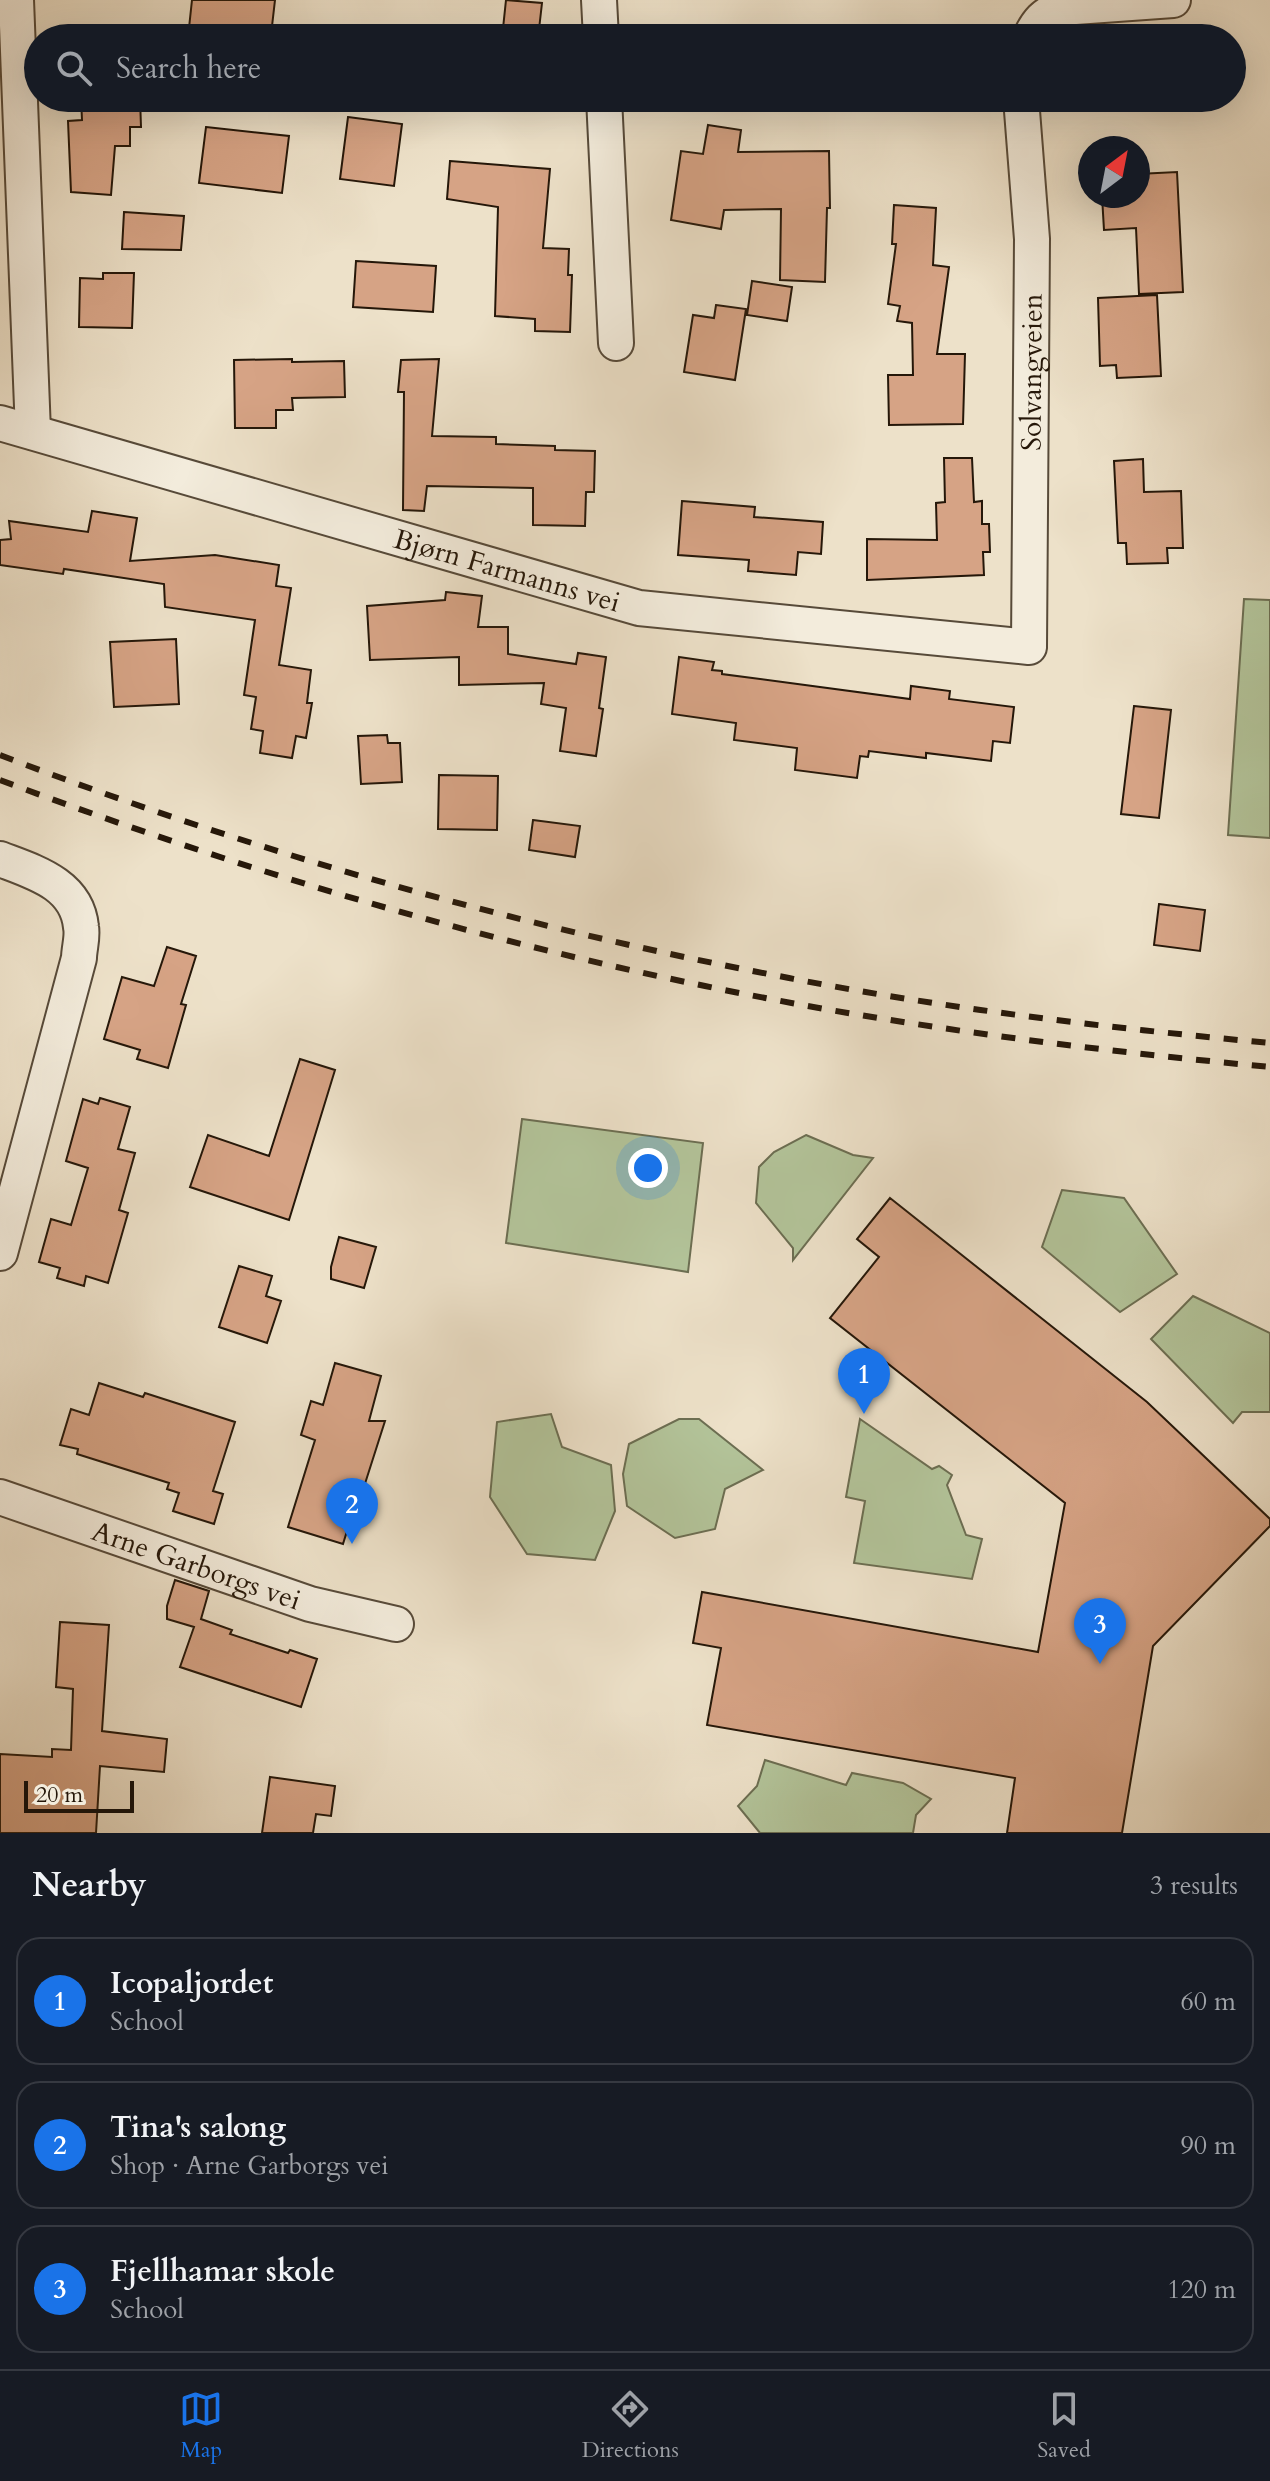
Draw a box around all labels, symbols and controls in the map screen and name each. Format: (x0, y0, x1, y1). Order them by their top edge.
search box (24, 24, 1246, 112)
icon: search (52, 46, 96, 90)
text: Search here (116, 48, 261, 89)
north arrow (1078, 136, 1150, 208)
street label: Solvangveien (1012, 293, 1052, 451)
street label: Bjørn Farmanns vei (389, 520, 625, 622)
your location (628, 1148, 668, 1188)
pin: 1 (838, 1348, 890, 1414)
pin: 2 (326, 1478, 378, 1544)
street label: Arne Garborgs vei (87, 1512, 306, 1619)
pin: 3 (1074, 1598, 1126, 1664)
scale bar (24, 1777, 134, 1813)
text: 20 m (36, 1780, 83, 1810)
text: Nearby (32, 1862, 147, 1908)
text: 3 results (1150, 1868, 1238, 1903)
text: Icopaljordet (110, 1963, 273, 2004)
text: 1 (53, 1984, 67, 2019)
text: 60 m (1180, 1984, 1236, 2019)
text: School (110, 2004, 184, 2039)
text: Tina's salong (110, 2107, 286, 2148)
text: 2 (53, 2128, 67, 2163)
text: 90 m (1180, 2128, 1236, 2163)
text: Shop · Arne Garborgs vei (110, 2148, 389, 2183)
text: Fjellhamar skole (110, 2251, 335, 2292)
text: 3 (53, 2272, 67, 2307)
text: 120 m (1167, 2272, 1236, 2307)
text: School (110, 2292, 184, 2327)
tab: Map (179, 2387, 223, 2465)
tab: Directions (582, 2387, 679, 2465)
tab: Saved (1037, 2387, 1091, 2465)

